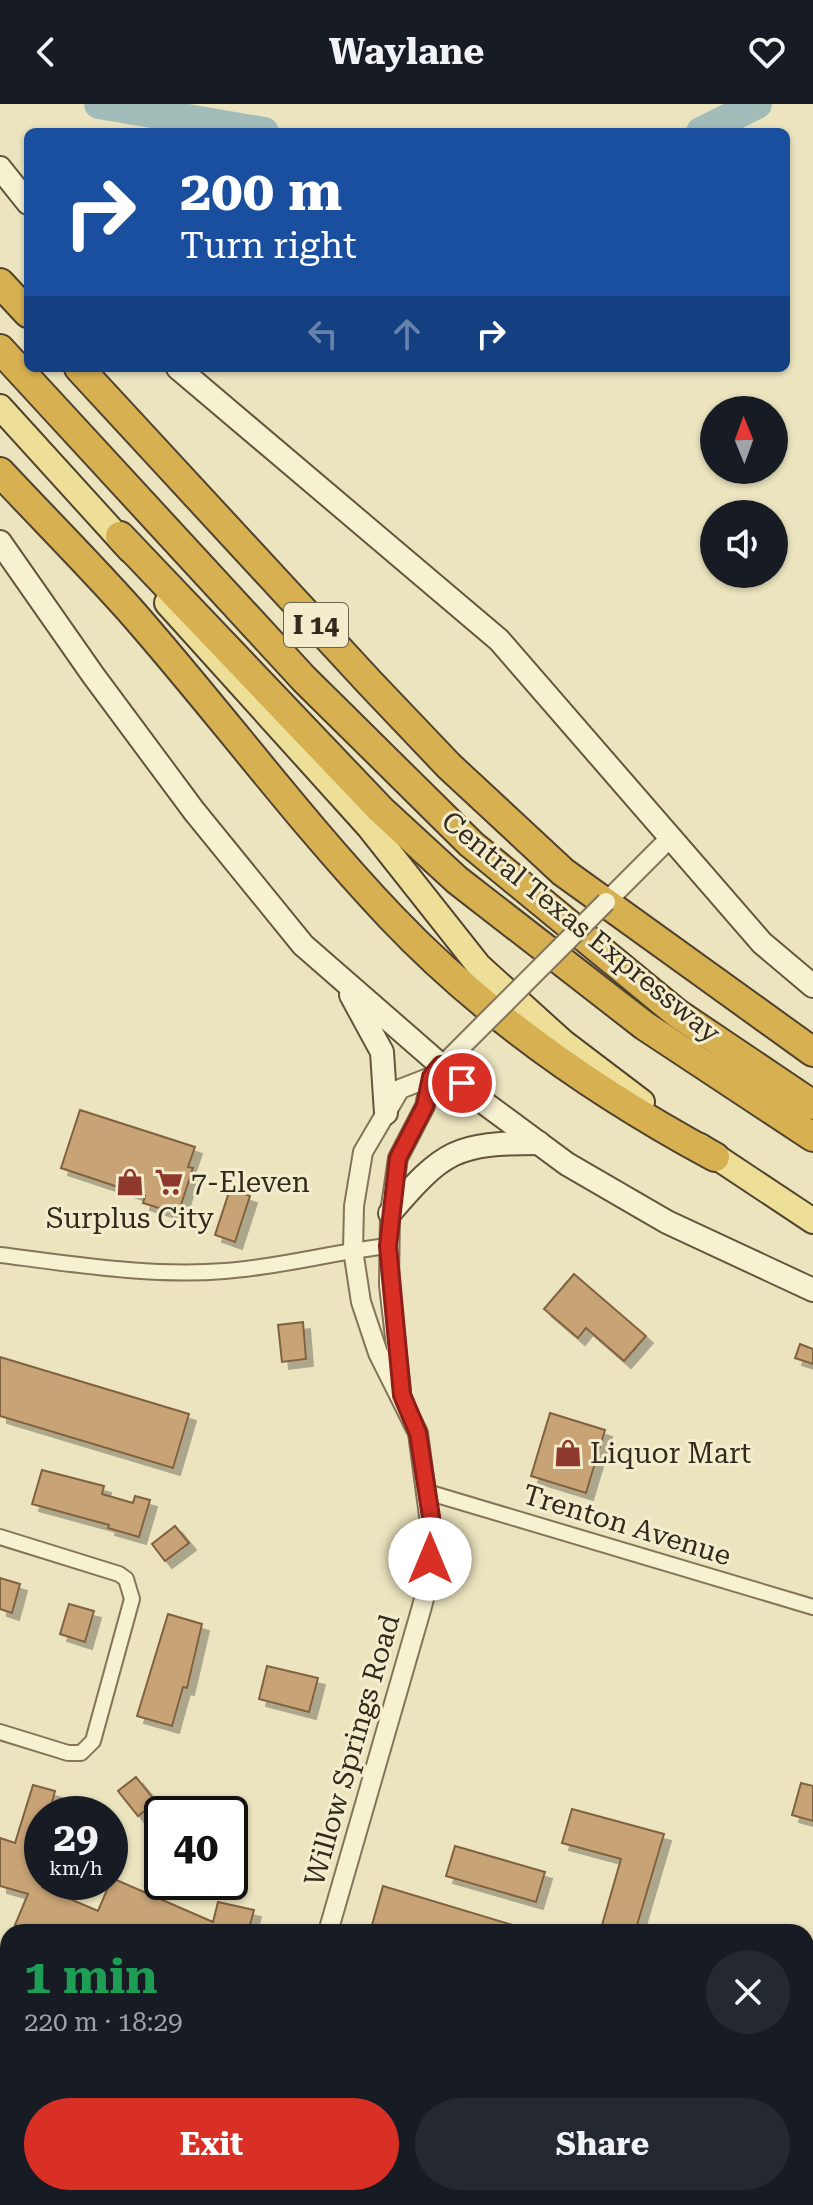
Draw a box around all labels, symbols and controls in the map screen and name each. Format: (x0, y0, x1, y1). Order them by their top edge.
icon: back (24, 30, 68, 74)
icon: heart (745, 30, 789, 74)
text: Waylane (329, 31, 484, 73)
text: 200 m (180, 158, 342, 224)
icon: right (48, 160, 152, 264)
text: Turn right (180, 225, 357, 267)
icon: left (301, 312, 345, 356)
icon: ahead (385, 312, 429, 356)
icon: right (469, 312, 513, 356)
north arrow (700, 396, 788, 484)
map controls (700, 396, 788, 588)
button: sound (700, 500, 788, 588)
road number: I 14 (284, 603, 348, 647)
street label: Central Texas Expressway (435, 804, 727, 1050)
pin (428, 1049, 496, 1117)
icon: arrive (440, 1061, 484, 1105)
place label: 7-Eleven (191, 1166, 310, 1199)
shop icon: Surplus City (115, 1167, 145, 1197)
supermarket icon: 7-Eleven (154, 1167, 184, 1197)
place label: Surplus City (46, 1202, 214, 1235)
place label: Liquor Mart (590, 1437, 751, 1470)
shop icon: Liquor Mart (553, 1438, 583, 1468)
street label: Trenton Avenue (519, 1478, 735, 1572)
position arrow (388, 1517, 472, 1601)
street label: Willow Springs Road (297, 1611, 407, 1889)
speed limit sign: 40 (144, 1796, 248, 1900)
text: 29 (54, 1814, 98, 1861)
text: km/h (49, 1856, 103, 1880)
text: 1 min (24, 1949, 157, 2005)
button: close (706, 1950, 790, 2034)
text: 220 m · 18:29 (24, 2007, 183, 2037)
button: Exit (24, 2098, 399, 2190)
button: Share (415, 2098, 790, 2190)

